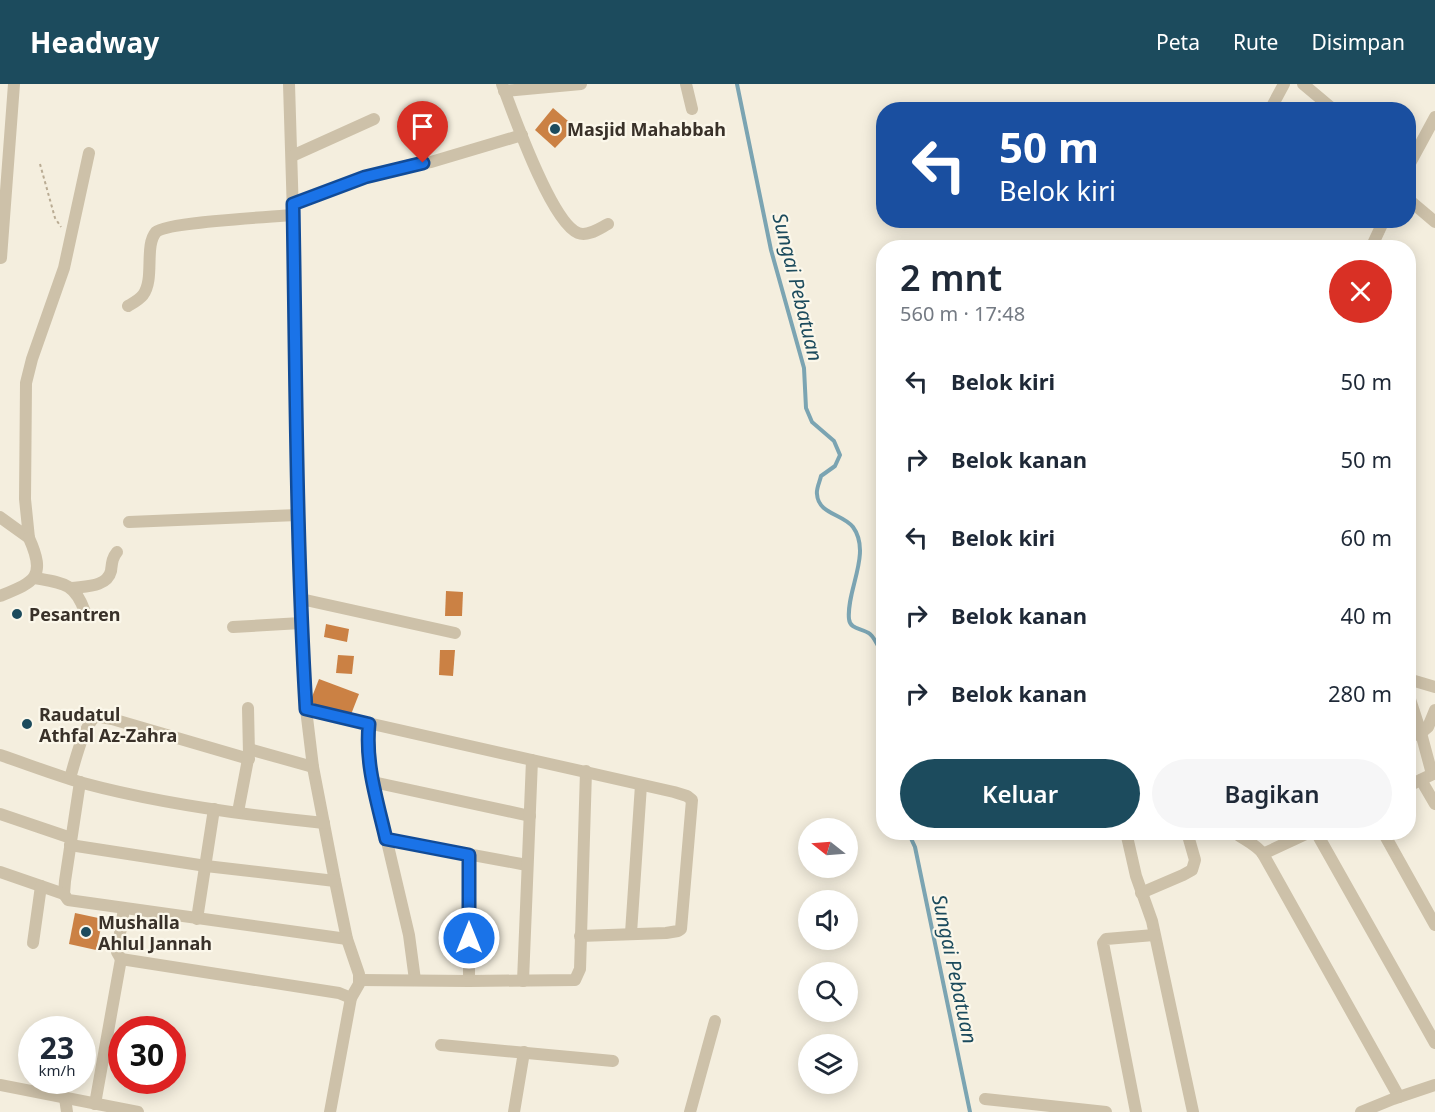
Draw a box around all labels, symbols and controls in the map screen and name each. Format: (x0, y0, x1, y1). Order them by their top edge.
text: Headway (30, 23, 159, 61)
text: Peta (1156, 28, 1200, 56)
text: Rute (1233, 28, 1278, 56)
text: Disimpan (1311, 28, 1405, 56)
pin (397, 101, 448, 163)
icon: arrive (406, 110, 439, 143)
place label: Masjid Mahabbah (567, 117, 726, 141)
text: 50 m (999, 118, 1099, 175)
marker: Masjid Mahabbah (548, 122, 562, 136)
icon: left (900, 126, 978, 204)
text: Belok kiri (999, 172, 1116, 209)
water label: Sungai Pebatuan (767, 210, 829, 364)
text: 2 mnt (900, 253, 1002, 302)
button: close (1329, 260, 1392, 323)
text: 560 m · 17:48 (900, 300, 1025, 327)
icon: left (900, 365, 933, 398)
text: Belok kiri (951, 366, 1055, 396)
text: 50 m (1341, 366, 1392, 396)
icon: right (900, 443, 933, 476)
text: Belok kanan (951, 444, 1087, 474)
text: 50 m (1341, 444, 1392, 474)
icon: left (900, 521, 933, 554)
text: Belok kiri (951, 522, 1055, 552)
text: 60 m (1341, 522, 1392, 552)
icon: right (900, 599, 933, 632)
text: Belok kanan (951, 600, 1087, 630)
text: 40 m (1341, 600, 1392, 630)
place label: Pesantren (29, 602, 120, 626)
marker: Pesantren (10, 607, 24, 621)
icon: right (900, 677, 933, 710)
text: Belok kanan (951, 678, 1087, 708)
text: 280 m (1328, 678, 1392, 708)
place label: Raudatul Athfal Az-Zahra (39, 702, 177, 747)
marker: Raudatul Athfal Az-Zahra (20, 717, 34, 731)
button: Keluar (900, 759, 1140, 828)
button: Bagikan (1152, 759, 1392, 828)
north arrow (798, 818, 858, 878)
map controls (798, 818, 858, 1094)
button: sound (798, 890, 858, 950)
water label: Sungai Pebatuan (926, 892, 984, 1046)
position arrow (437, 906, 501, 970)
place label: Mushalla Ahlul Jannah (98, 910, 212, 955)
marker: Mushalla Ahlul Jannah (79, 925, 93, 939)
button: search (798, 962, 858, 1022)
speed limit sign: 30 (108, 1016, 186, 1094)
text: 23 (40, 1027, 74, 1068)
button: layers (798, 1034, 858, 1094)
text: km/h (39, 1060, 75, 1080)

